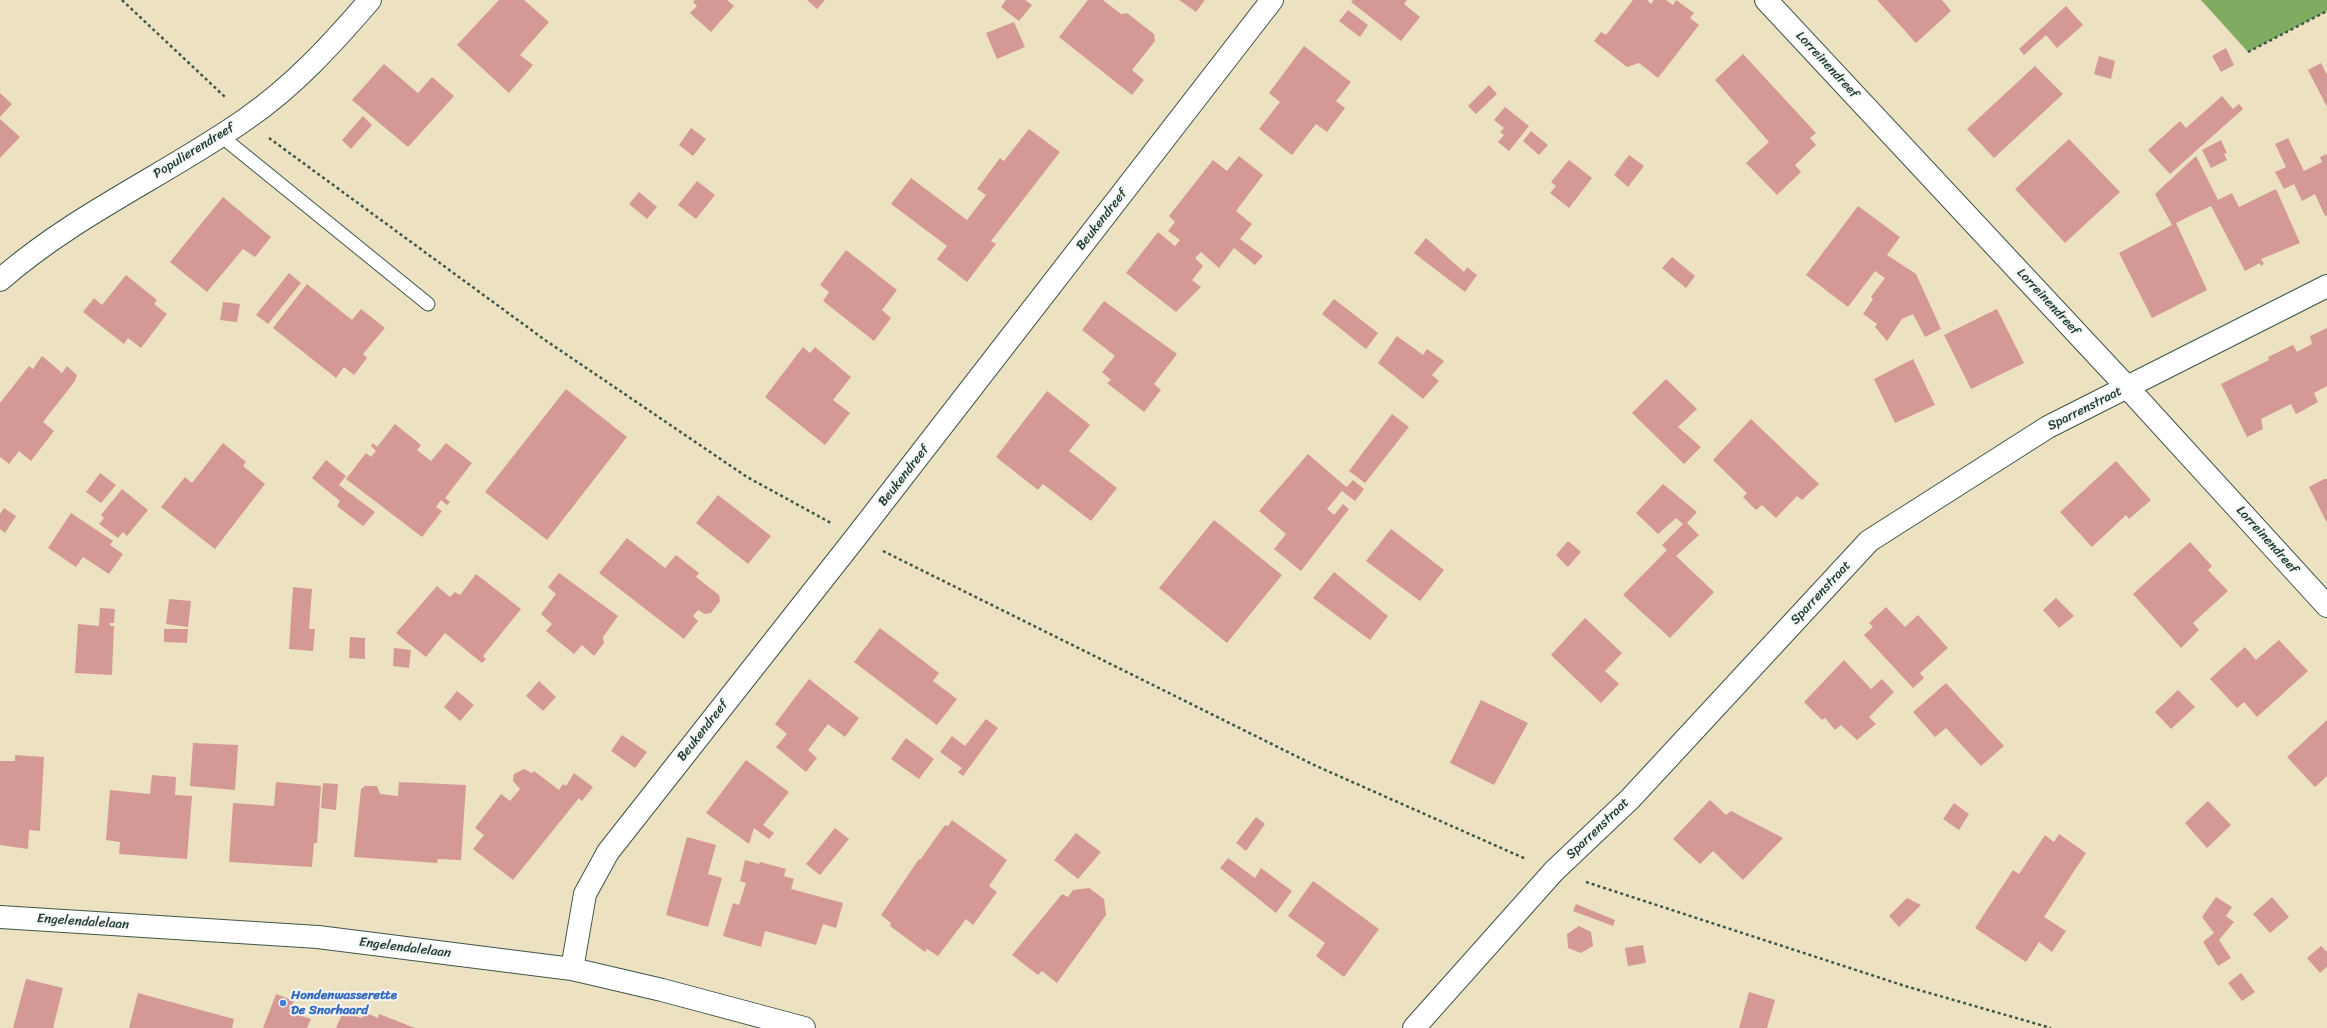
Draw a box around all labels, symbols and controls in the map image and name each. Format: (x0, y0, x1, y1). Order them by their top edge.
street label: Lorreinendreef (1792, 29, 1862, 101)
street label: Populierendreef (151, 120, 237, 182)
street label: Beukendreef (1073, 186, 1131, 254)
street label: Lorreinendreef (2013, 266, 2083, 338)
street label: Sparrenstraat (2045, 384, 2125, 434)
street label: Beukendreef (875, 442, 933, 510)
street label: Lorreinendreef (2233, 503, 2301, 577)
street label: Sparrenstraat (1788, 558, 1854, 628)
street label: Beukendreef (674, 697, 732, 765)
street label: Sparrenstraat (1563, 795, 1633, 863)
street label: Engelendalelaan (36, 911, 130, 933)
street label: Engelendalelaan (358, 935, 452, 961)
place label: Hondenwasserette De Snorhaard (291, 988, 397, 1019)
marker: Hondenwasserette De Snorhaard (278, 998, 288, 1008)

